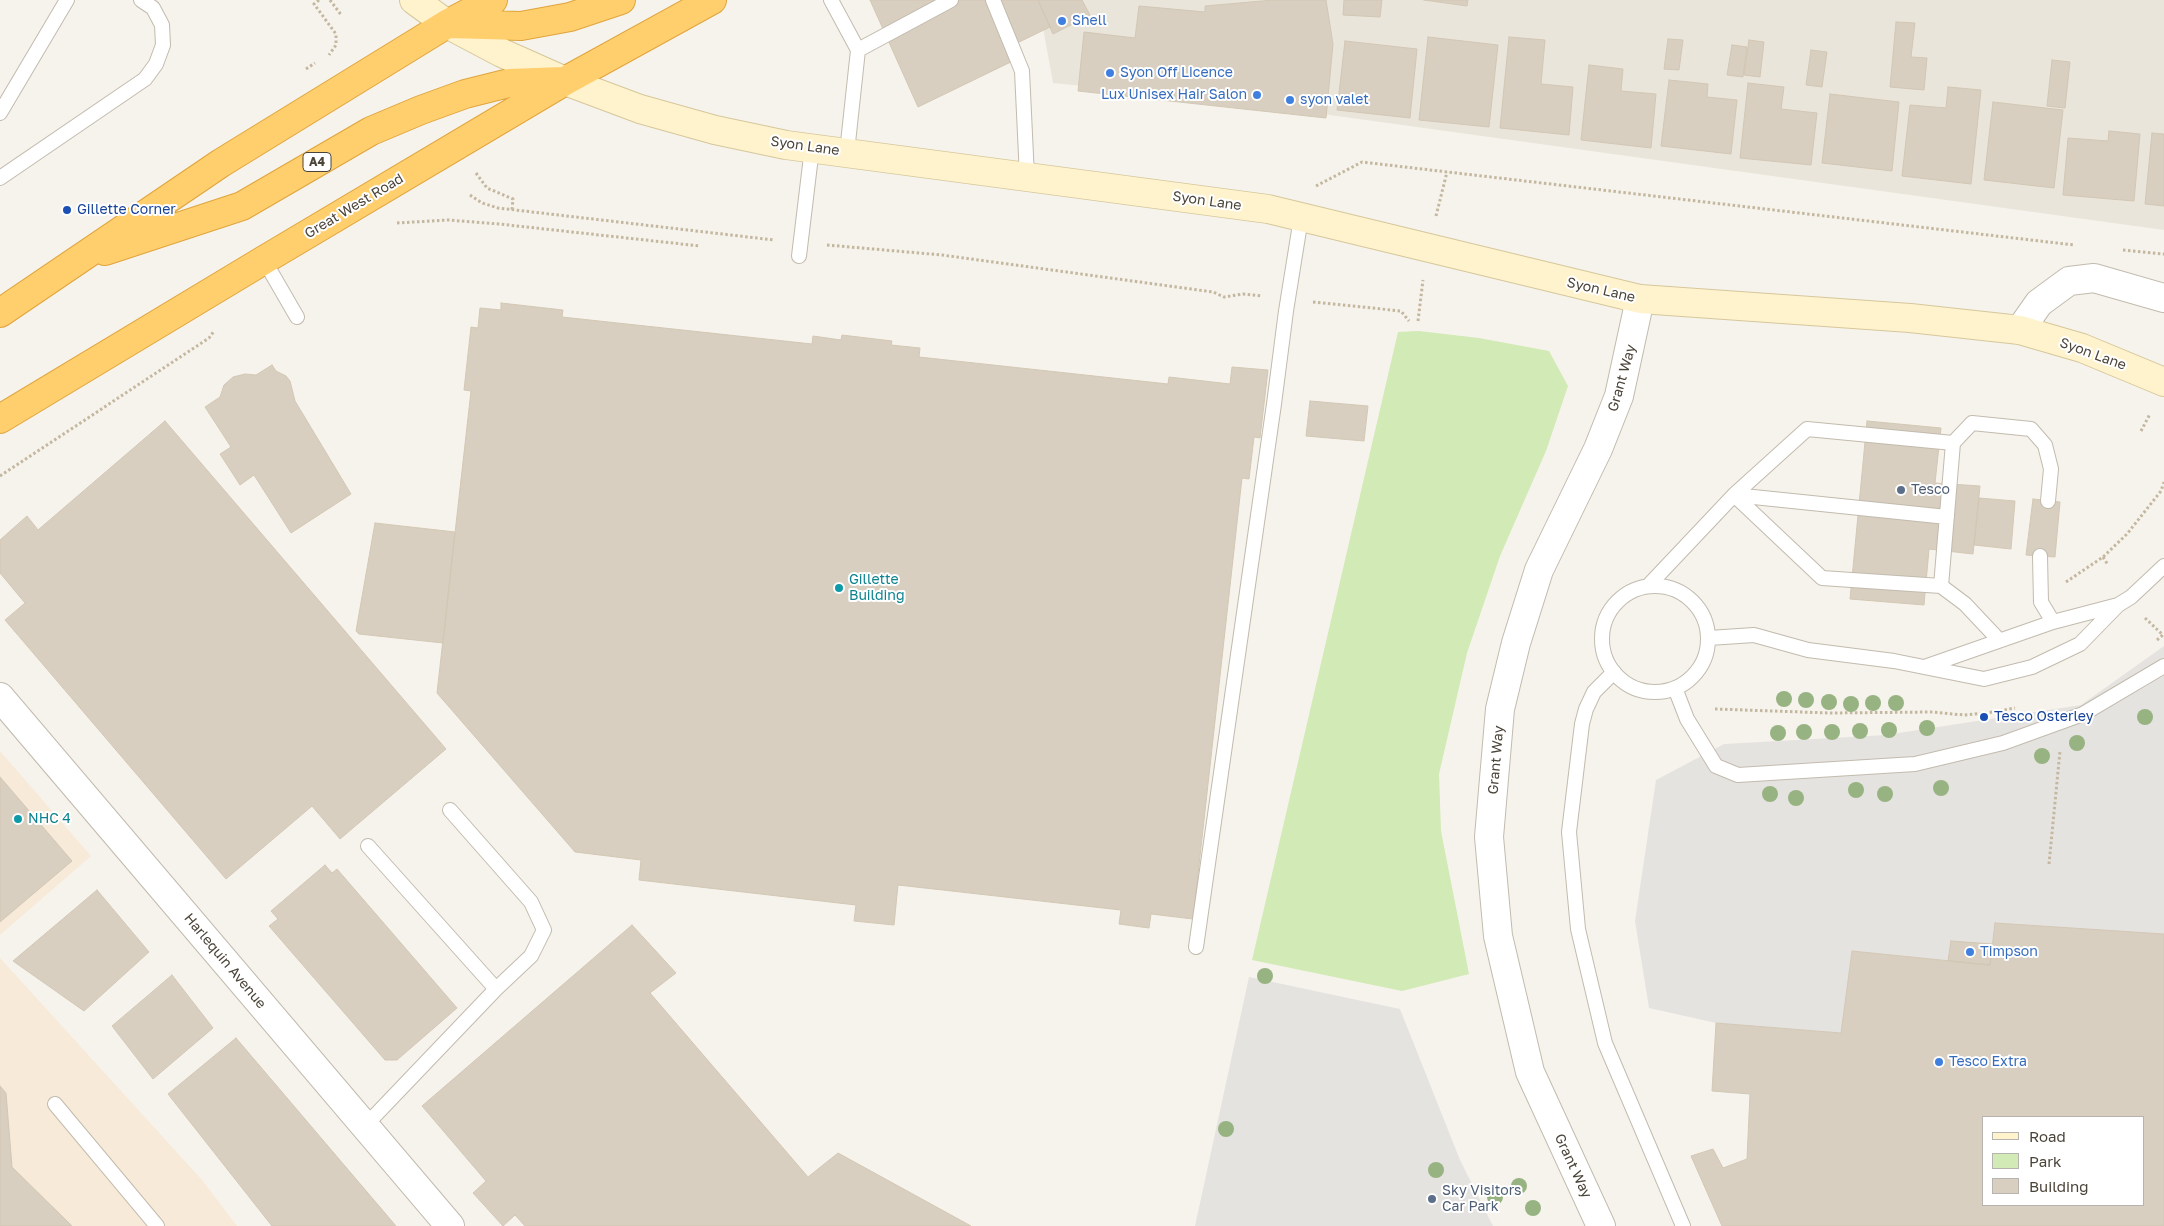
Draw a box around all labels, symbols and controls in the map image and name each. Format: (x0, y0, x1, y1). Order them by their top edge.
place label: Shell (1072, 13, 1107, 29)
marker: Shell (1056, 15, 1068, 27)
place label: Syon Off Licence (1120, 65, 1233, 81)
marker: Syon Off Licence (1104, 67, 1116, 79)
place label: Lux Unisex Hair Salon (1101, 87, 1247, 103)
marker: Lux Unisex Hair Salon (1251, 89, 1263, 101)
place label: syon valet (1300, 92, 1369, 108)
marker: syon valet (1284, 94, 1296, 106)
street label: Syon Lane (769, 133, 841, 159)
road number: A4 (303, 152, 331, 172)
street label: Great West Road (302, 170, 406, 242)
street label: Syon Lane (1171, 188, 1243, 214)
place label: Gillette Corner (77, 202, 176, 218)
marker: Gillette Corner (61, 204, 73, 216)
street label: Syon Lane (1565, 274, 1637, 306)
street label: Syon Lane (2057, 334, 2129, 374)
street label: Grant Way (1604, 343, 1640, 413)
place label: Tesco (1911, 482, 1950, 498)
marker: Tesco (1895, 484, 1907, 496)
place label: Gillette Building (849, 572, 905, 604)
marker: Gillette Building (833, 582, 845, 594)
place label: Tesco Osterley (1994, 709, 2093, 725)
marker: Tesco Osterley (1978, 711, 1990, 723)
street label: Grant Way (1485, 725, 1507, 795)
place label: NHC 4 (28, 811, 71, 827)
marker: NHC 4 (12, 813, 24, 825)
street label: Harlequin Avenue (180, 910, 270, 1012)
place label: Timpson (1980, 944, 2038, 960)
marker: Timpson (1964, 946, 1976, 958)
place label: Tesco Extra (1949, 1054, 2027, 1070)
marker: Tesco Extra (1933, 1056, 1945, 1068)
legend (1982, 1116, 2144, 1206)
text: Road (2029, 1127, 2066, 1145)
street label: Grant Way (1551, 1131, 1595, 1201)
text: Park (2029, 1152, 2061, 1170)
text: Building (2029, 1177, 2089, 1195)
place label: Sky Visitors Car Park (1442, 1183, 1522, 1216)
marker: Sky Visitors Car Park (1426, 1193, 1438, 1205)

